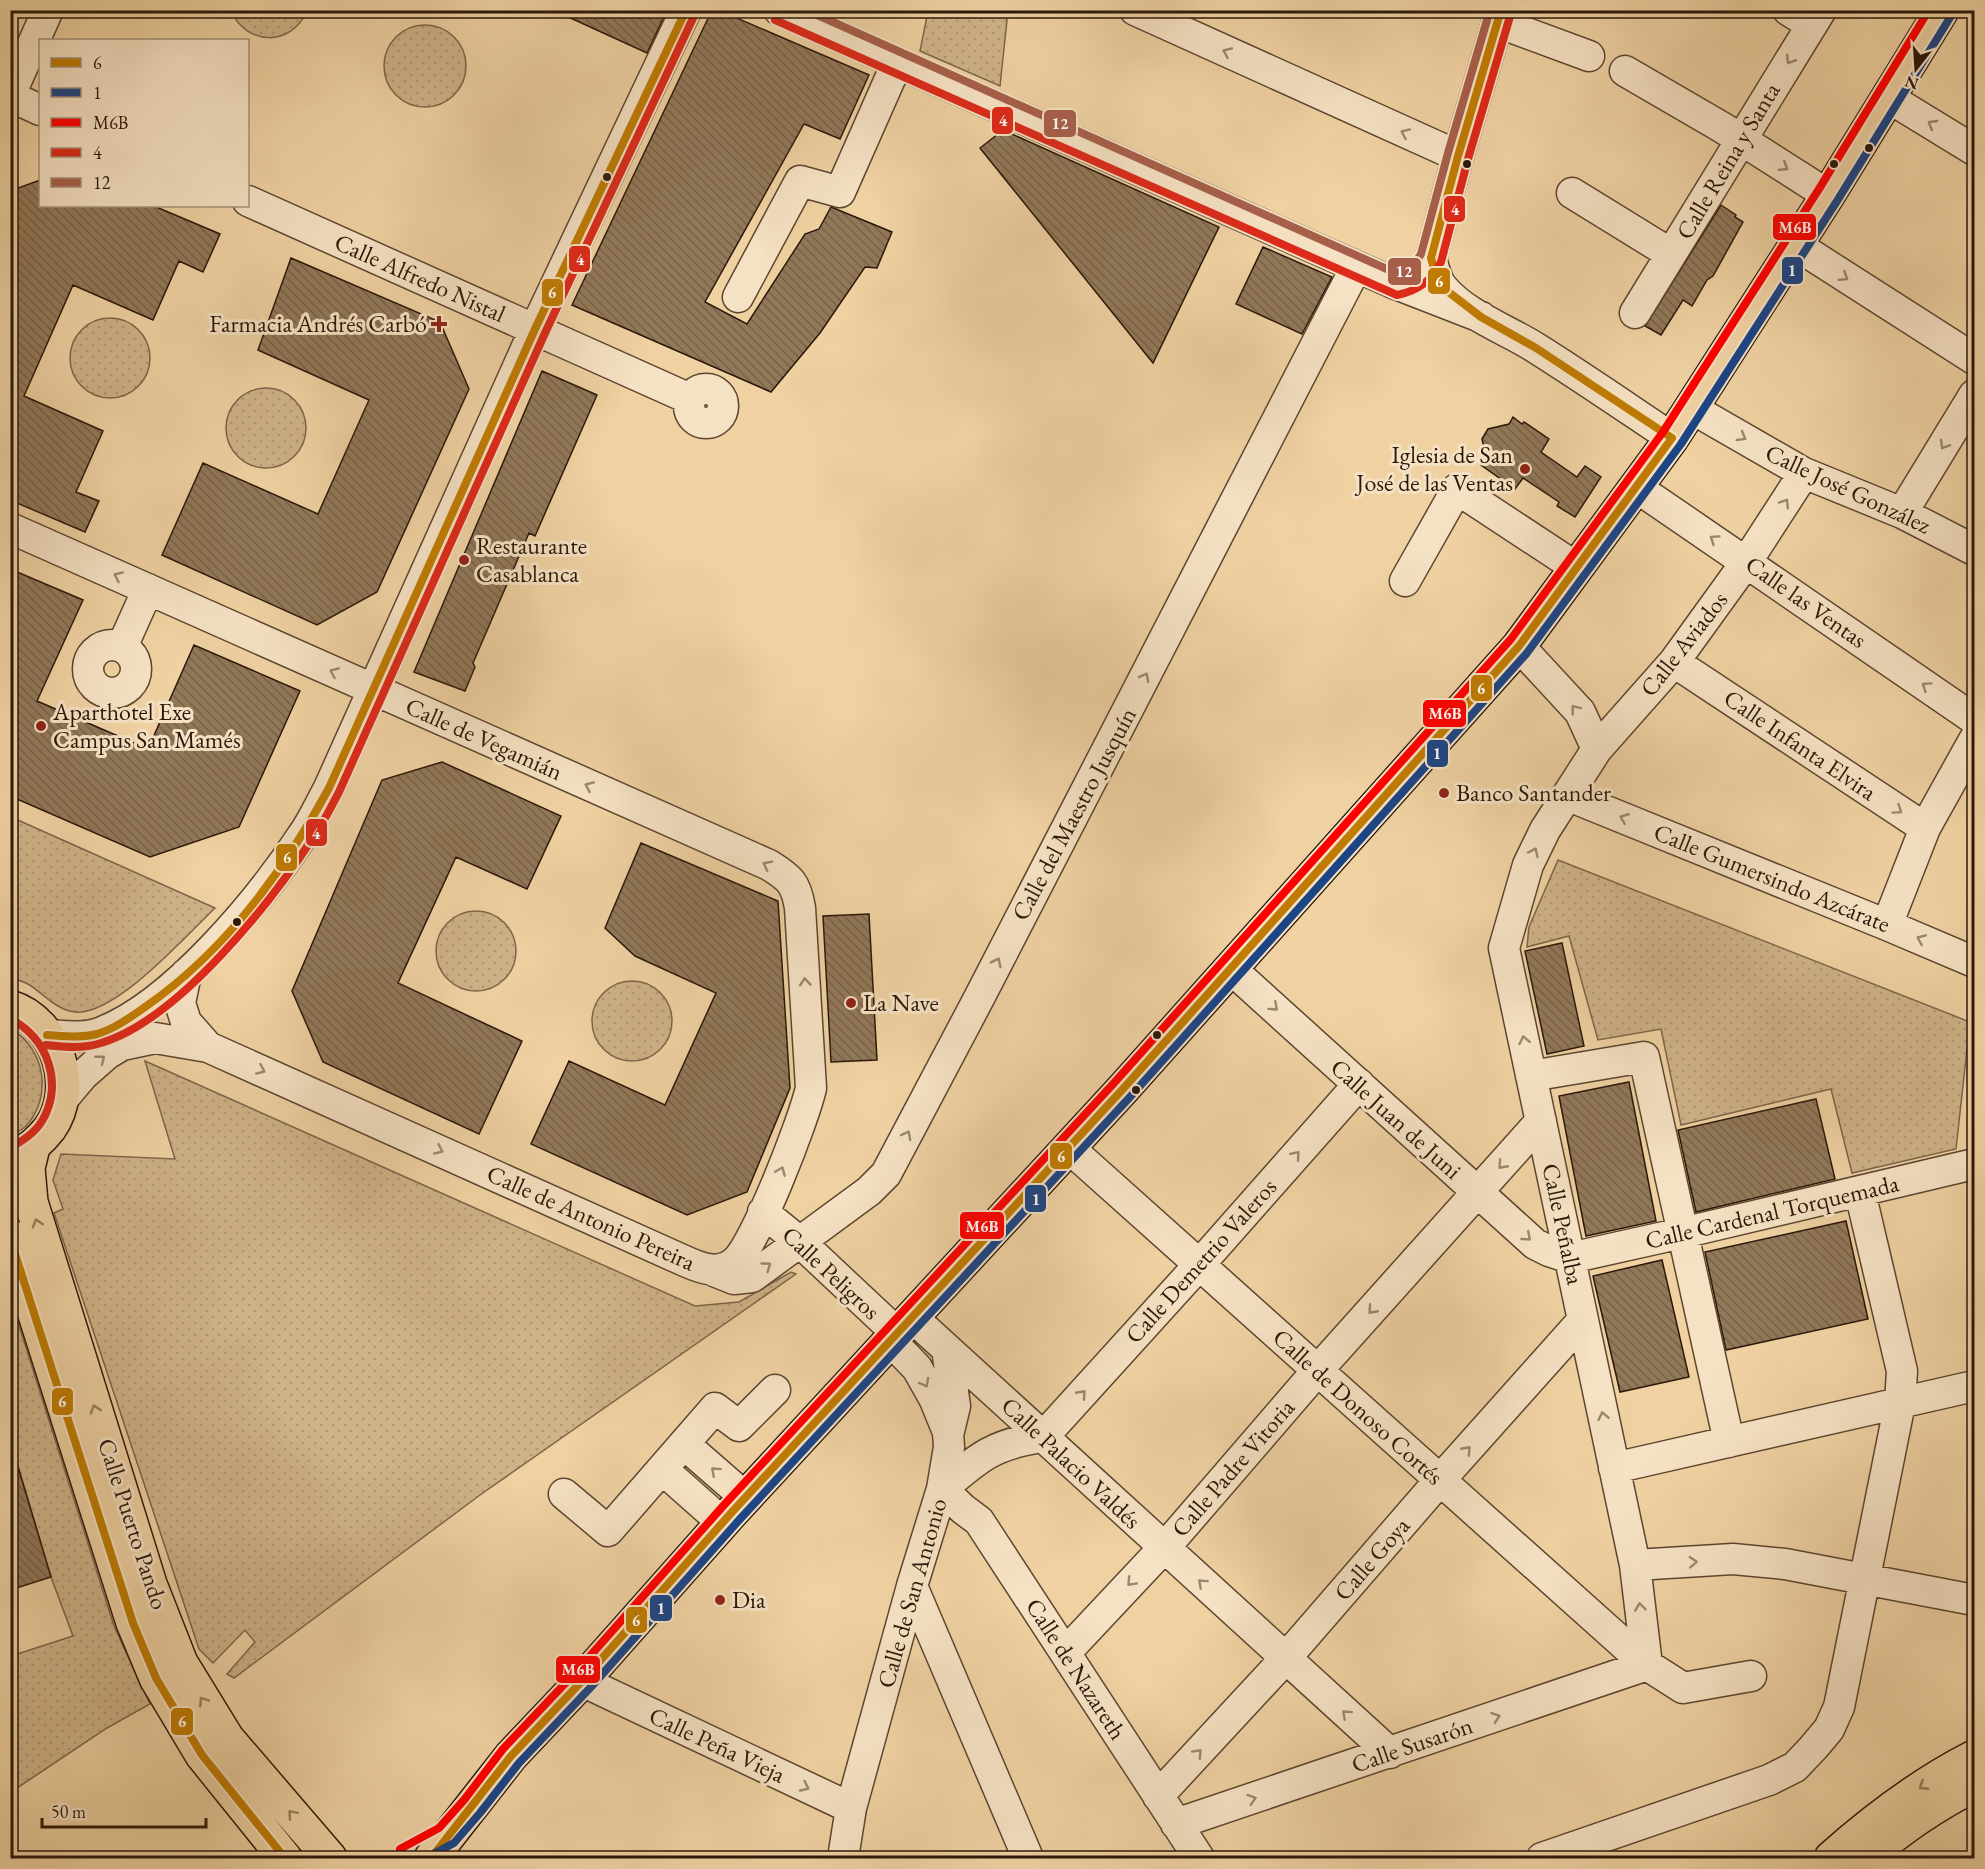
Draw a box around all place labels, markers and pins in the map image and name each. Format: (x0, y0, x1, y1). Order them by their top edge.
unlabelled marker (1863, 142, 1875, 154)
unlabelled marker (1461, 158, 1473, 170)
unlabelled marker (1828, 158, 1840, 170)
unlabelled marker (601, 171, 613, 183)
place label: Farmacia Andrés Carbó (209, 308, 427, 339)
marker: Farmacia Andrés Carbó (432, 317, 446, 331)
place label: Iglesia de San José de las Ventas (1354, 439, 1513, 498)
marker: Iglesia de San José de las Ventas (1518, 462, 1532, 476)
place label: Restaurante Casablanca (476, 530, 587, 589)
marker: Restaurante Casablanca (457, 553, 471, 567)
place label: Aparthotel Exe Campus San Mamés (52, 696, 241, 755)
marker: Aparthotel Exe Campus San Mamés (34, 719, 48, 733)
place label: Banco Santander (1456, 777, 1611, 808)
marker: Banco Santander (1437, 786, 1451, 800)
unlabelled marker (231, 916, 243, 928)
place label: La Nave (863, 987, 939, 1018)
marker: La Nave (844, 996, 858, 1010)
unlabelled marker (1151, 1029, 1163, 1041)
unlabelled marker (1130, 1084, 1142, 1096)
place label: Dia (732, 1584, 766, 1615)
marker: Dia (713, 1593, 727, 1607)

